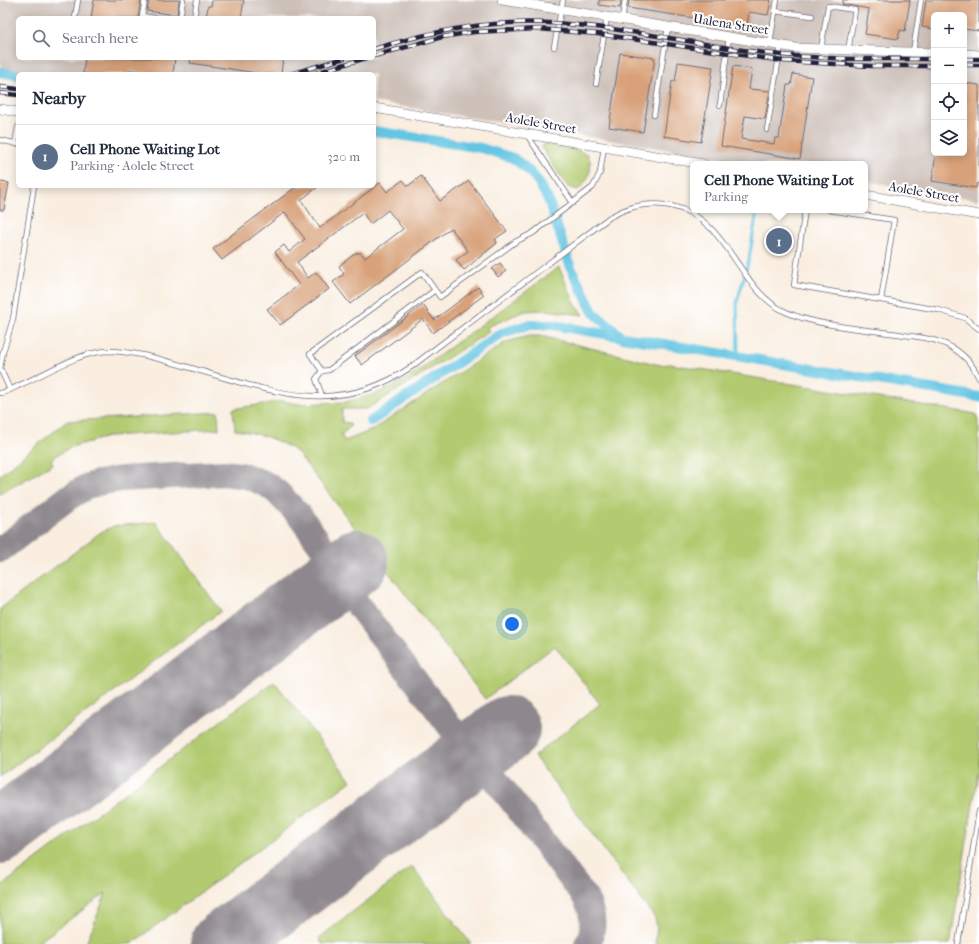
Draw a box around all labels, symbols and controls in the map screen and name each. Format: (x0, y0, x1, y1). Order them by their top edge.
street label: Ualena Street (692, 11, 770, 37)
map controls (931, 12, 967, 156)
button: + (931, 12, 967, 48)
search box (16, 16, 376, 60)
icon: search (30, 27, 52, 49)
text: Search here (62, 29, 138, 47)
button: − (931, 48, 967, 84)
button: locate (931, 84, 967, 120)
text: Nearby (32, 88, 86, 108)
street label: Aolele Street (503, 109, 578, 137)
button: layers (931, 120, 967, 156)
text: Cell Phone Waiting Lot (70, 140, 220, 158)
text: 1 (43, 149, 47, 164)
text: 320 m (327, 149, 360, 164)
text: Parking · Aolele Street (70, 158, 194, 173)
popup (690, 161, 868, 213)
text: Cell Phone Waiting Lot (704, 171, 854, 189)
street label: Aolele Street (886, 178, 961, 206)
text: Parking (704, 189, 748, 204)
pin: 1 (766, 226, 792, 256)
your location (502, 614, 522, 634)

